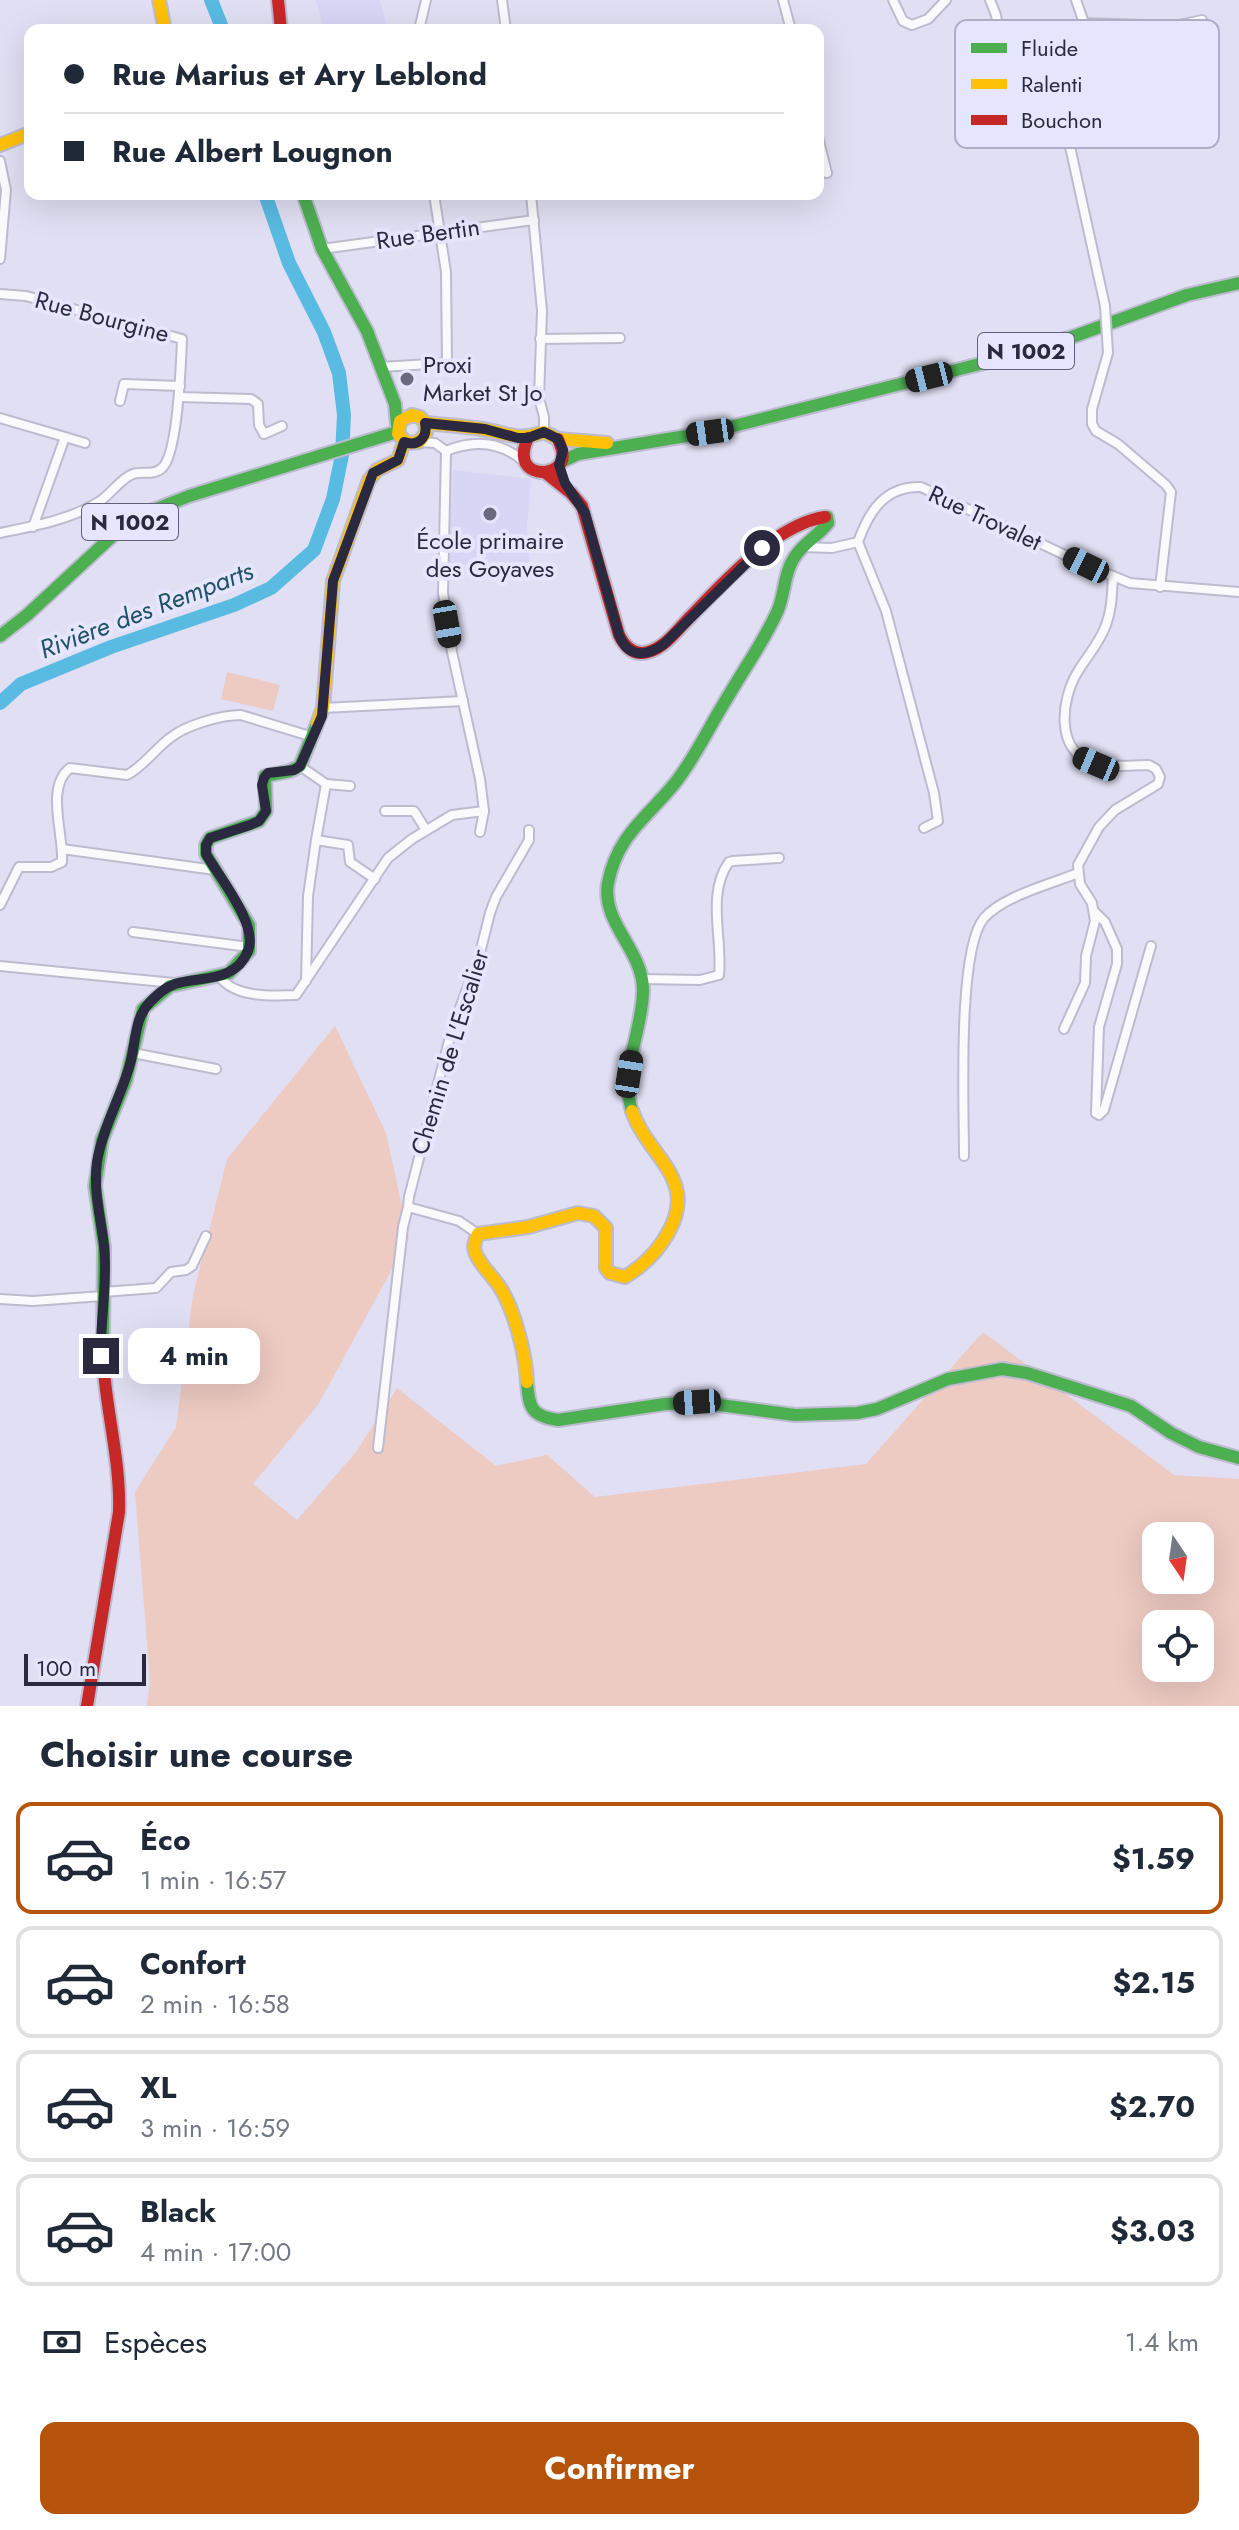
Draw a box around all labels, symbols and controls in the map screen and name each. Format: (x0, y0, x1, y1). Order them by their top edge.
legend (955, 20, 1219, 148)
text: Fluide (1021, 32, 1078, 64)
text: Rue Marius et Ary Leblond (112, 53, 487, 96)
text: Ralenti (1021, 68, 1083, 100)
text: Bouchon (1021, 104, 1102, 136)
text: Rue Albert Lougnon (112, 130, 393, 173)
street label: Rue Bertin (374, 209, 482, 258)
street label: Rue Bourgine (31, 282, 173, 351)
road number: N 1002 (978, 333, 1074, 369)
place label: Proxi Market St Jo (423, 347, 543, 410)
car (903, 360, 955, 394)
marker: Proxi Market St Jo (398, 370, 416, 388)
car (685, 417, 735, 447)
street label: Rue Trovalet (923, 476, 1048, 559)
road number: N 1002 (82, 504, 178, 540)
marker: École primaire des Goyaves (481, 505, 499, 523)
place label: École primaire des Goyaves (416, 523, 564, 586)
route start (744, 530, 780, 566)
car (1059, 544, 1113, 586)
water label: Rivière des Remparts (34, 551, 259, 668)
car (431, 598, 463, 650)
car (1069, 744, 1123, 784)
street label: Chemin de L'Escalier (402, 944, 498, 1159)
car (613, 1048, 645, 1100)
callout: 4 min (129, 1328, 261, 1384)
text: 4 min (159, 1337, 229, 1375)
route end (83, 1338, 119, 1374)
car (672, 1388, 722, 1416)
north arrow (1142, 1522, 1214, 1594)
map controls (1142, 1522, 1214, 1682)
button: locate (1142, 1610, 1214, 1682)
scale bar (24, 1650, 146, 1686)
text: 100 m (36, 1652, 96, 1684)
text: Choisir une course (40, 1728, 353, 1780)
text: Éco (140, 1818, 191, 1861)
icon: car (44, 1822, 116, 1894)
text: $1.59 (1112, 1837, 1195, 1880)
text: 1 min · 16:57 (140, 1861, 286, 1899)
text: Confort (140, 1942, 246, 1985)
icon: car (44, 1946, 116, 2018)
text: $2.15 (1112, 1961, 1195, 2004)
text: 2 min · 16:58 (140, 1985, 290, 2023)
text: XL (140, 2066, 176, 2109)
icon: car (44, 2070, 116, 2142)
text: $2.70 (1109, 2085, 1195, 2128)
text: 3 min · 16:59 (140, 2109, 290, 2147)
text: Black (140, 2190, 216, 2233)
icon: car (44, 2194, 116, 2266)
text: $3.03 (1110, 2209, 1195, 2252)
text: 4 min · 17:00 (140, 2233, 291, 2271)
icon: cash (40, 2320, 84, 2364)
text: Espèces (104, 2321, 207, 2364)
text: 1.4 km (1125, 2323, 1199, 2361)
button: Confirmer (40, 2422, 1199, 2514)

